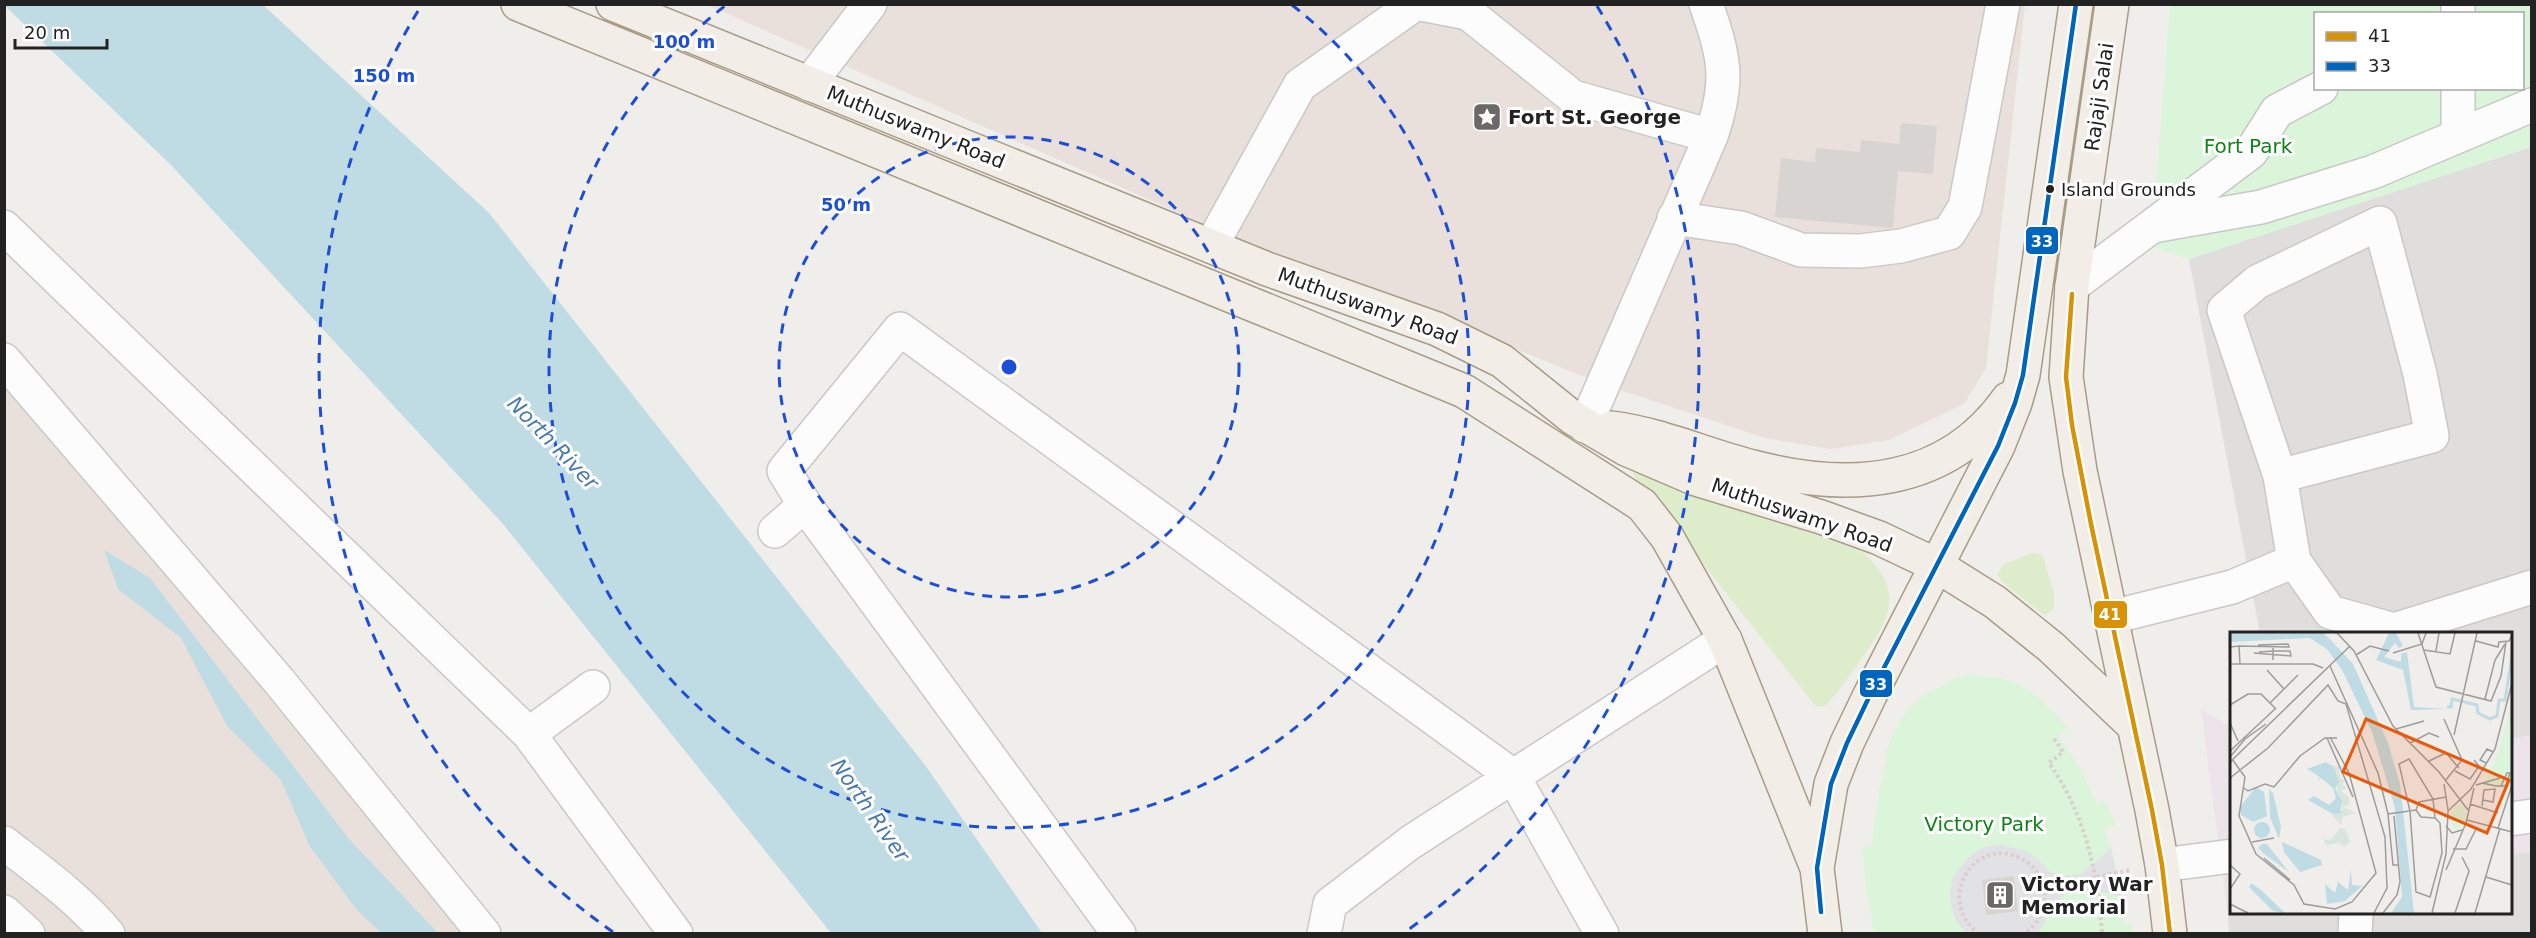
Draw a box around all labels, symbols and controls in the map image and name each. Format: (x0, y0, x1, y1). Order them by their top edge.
scale bar (15, 12, 106, 50)
legend (2314, 12, 2524, 90)
text: 20 m (24, 22, 70, 43)
text: 41 (2368, 25, 2391, 46)
text: 100 m (653, 31, 715, 52)
street label: Rajaji Salai (2080, 41, 2118, 153)
text: 33 (2368, 55, 2391, 76)
text: 150 m (353, 65, 415, 86)
street label: Muthuswamy Road (823, 80, 1009, 174)
place icon: Fort St. George (1471, 101, 1503, 133)
place label: Fort St. George (1508, 105, 1681, 129)
park label: Fort Park (2204, 134, 2293, 158)
place label: Island Grounds (2061, 179, 2196, 200)
marker: Island Grounds (2044, 183, 2056, 195)
text: 50 m (821, 194, 871, 215)
line badge: 33 (2025, 226, 2059, 255)
text: 33 (2031, 232, 2053, 251)
street label: Muthuswamy Road (1275, 262, 1461, 350)
centre of rings (999, 357, 1019, 377)
water label: North River (503, 392, 604, 495)
street label: Muthuswamy Road (1708, 473, 1896, 557)
line badge: 41 (2093, 600, 2128, 629)
text: 41 (2099, 605, 2121, 624)
inset map (2230, 632, 2512, 914)
line badge: 33 (1859, 669, 1893, 698)
text: 33 (1865, 675, 1887, 694)
water label: North River (826, 754, 915, 867)
park label: Victory Park (1924, 812, 2044, 836)
place label: Victory War Memorial (2021, 872, 2153, 919)
building icon: Victory War Memorial (1984, 879, 2016, 911)

